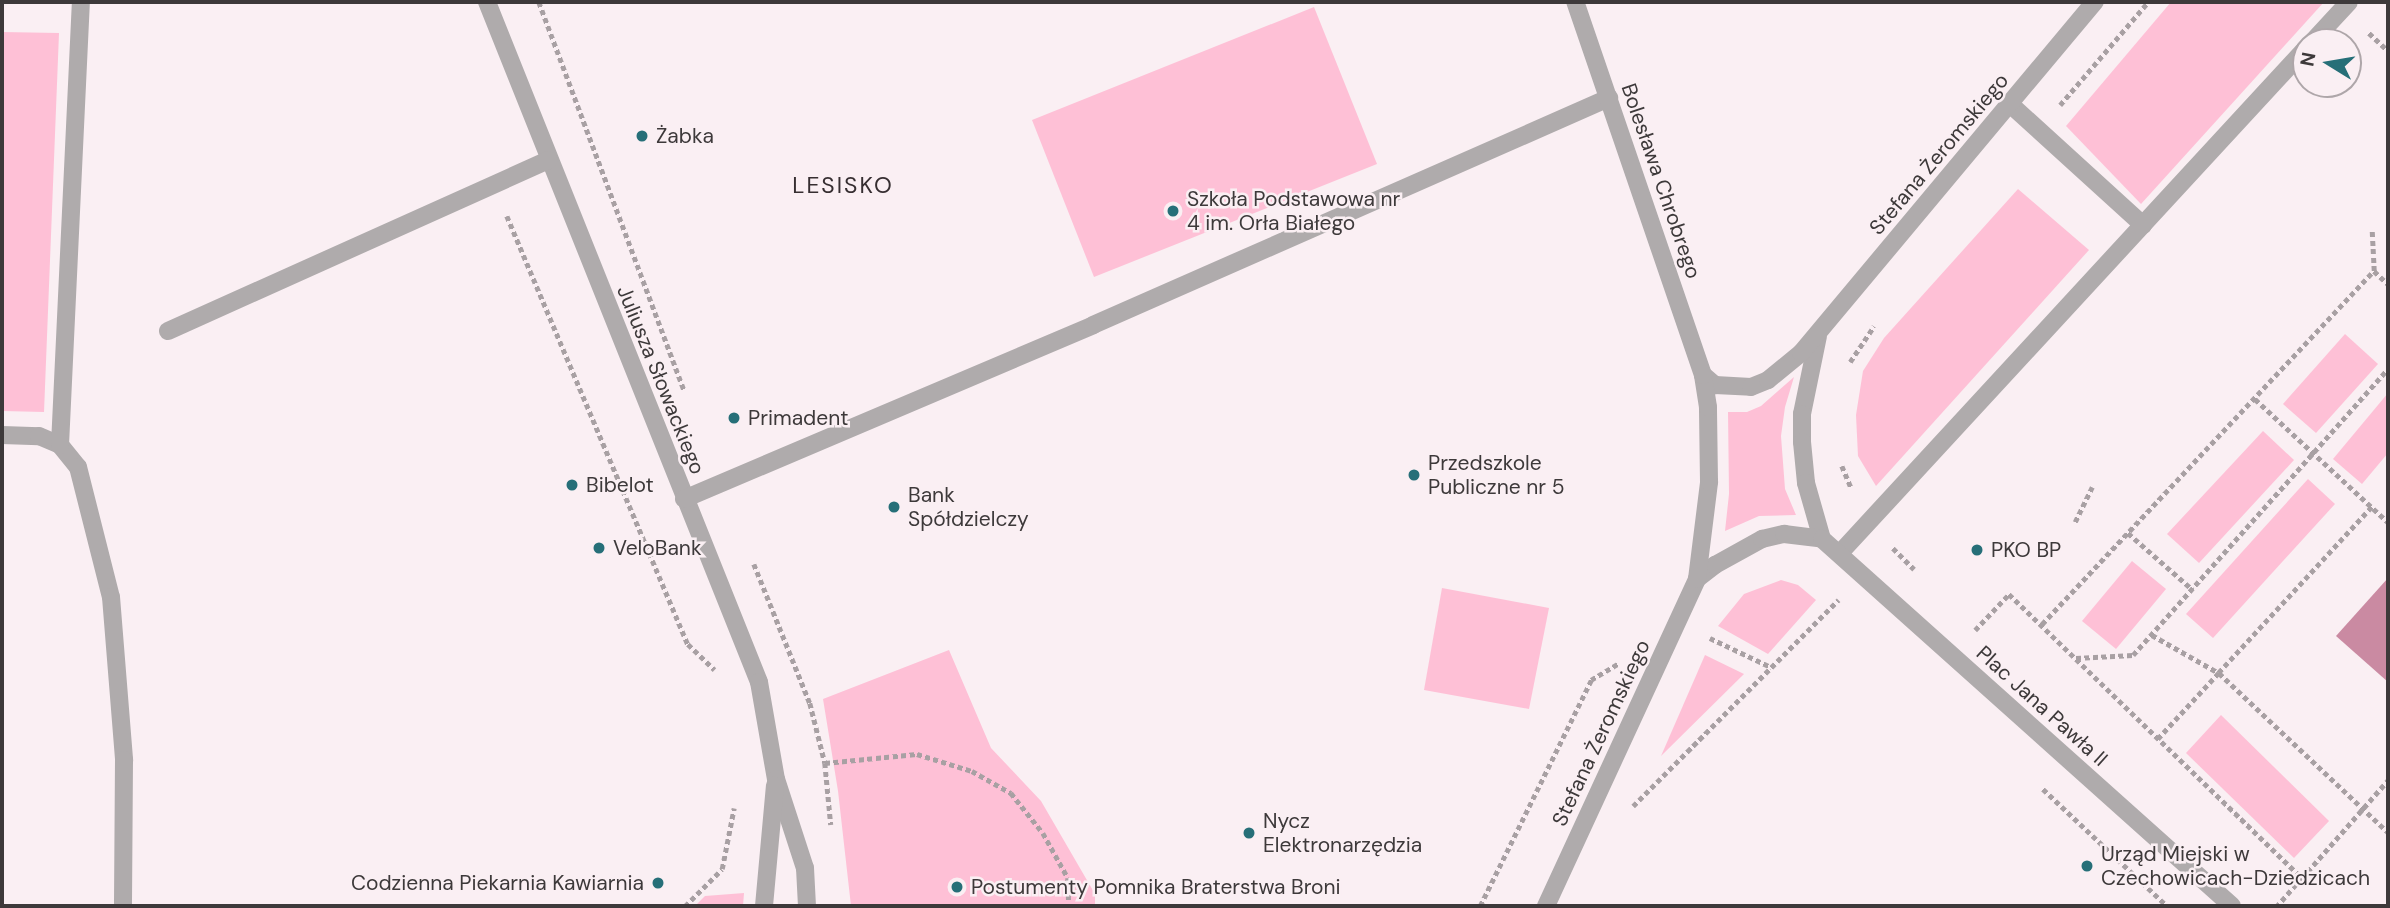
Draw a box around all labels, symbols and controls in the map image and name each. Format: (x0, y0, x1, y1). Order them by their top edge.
north arrow (2292, 28, 2362, 98)
text: N (2294, 50, 2321, 68)
street label: Stefana Żeromskiego (1864, 68, 2014, 240)
street label: Bolesława Chrobrego (1616, 80, 1706, 282)
place label: Żabka (656, 123, 714, 149)
marker: Żabka (634, 128, 650, 144)
district label: LESISKO (793, 171, 893, 199)
place label: Szkoła Podstawowa nr 4 im. Orła Białego (1187, 186, 1400, 236)
marker: Szkoła Podstawowa nr 4 im. Orła Białego (1165, 203, 1181, 219)
street label: Juliusza Słowackiego (612, 282, 710, 478)
place label: Primadent (748, 405, 849, 431)
marker: Primadent (726, 410, 742, 426)
place label: Przedszkole Publiczne nr 5 (1428, 450, 1564, 500)
marker: Przedszkole Publiczne nr 5 (1406, 467, 1422, 483)
place label: Bibelot (586, 472, 654, 498)
marker: Bibelot (564, 477, 580, 493)
place label: Bank Spółdzielczy (908, 482, 1029, 532)
marker: Bank Spółdzielczy (886, 499, 902, 515)
place label: VeloBank (613, 535, 701, 561)
place label: PKO BP (1991, 537, 2061, 563)
marker: VeloBank (591, 540, 607, 556)
marker: PKO BP (1969, 542, 1985, 558)
street label: Stefana Żeromskiego (1547, 636, 1655, 830)
street label: Plac Jana Pawła II (1971, 640, 2113, 772)
place label: Nycz Elektronarzędzia (1263, 808, 1422, 858)
marker: Nycz Elektronarzędzia (1241, 825, 1257, 841)
place label: Urząd Miejski w Czechowicach-Dziedzicach (2101, 841, 2370, 891)
marker: Urząd Miejski w Czechowicach-Dziedzicach (2079, 858, 2095, 874)
place label: Codzienna Piekarnia Kawiarnia (351, 870, 644, 896)
place label: Postumenty Pomnika Braterstwa Broni (971, 874, 1341, 900)
marker: Codzienna Piekarnia Kawiarnia (650, 875, 666, 891)
marker: Postumenty Pomnika Braterstwa Broni (949, 879, 965, 895)

